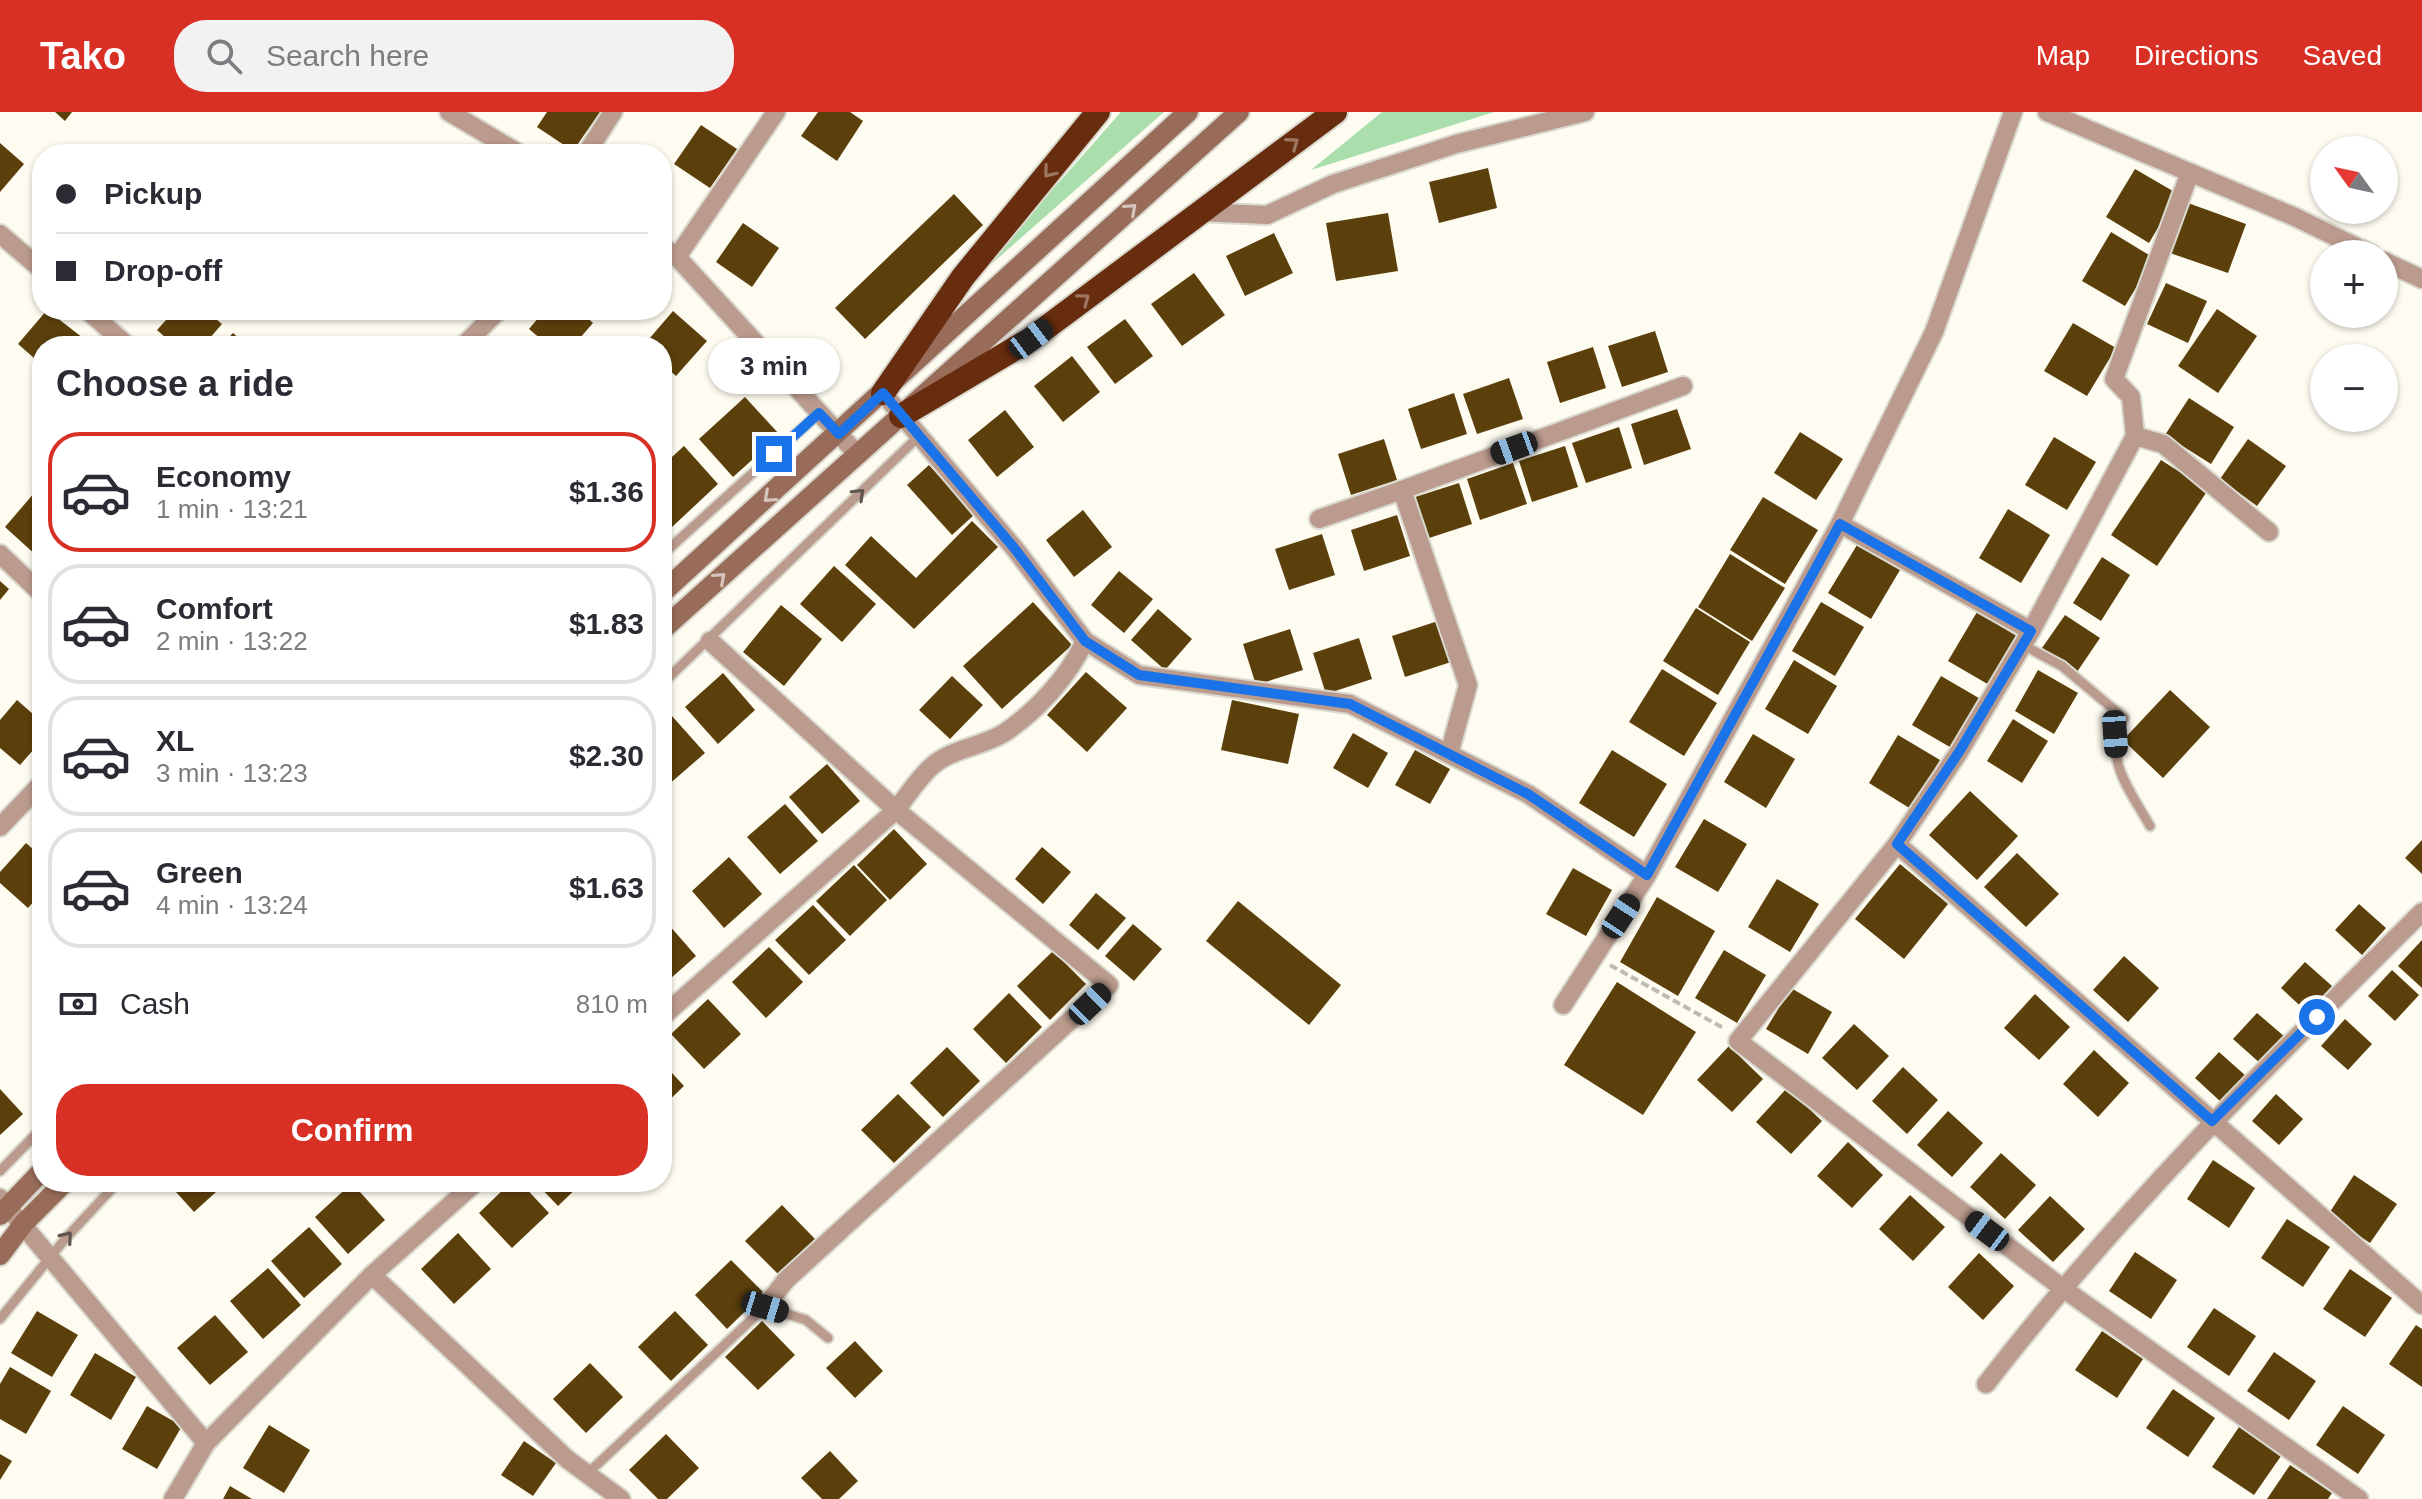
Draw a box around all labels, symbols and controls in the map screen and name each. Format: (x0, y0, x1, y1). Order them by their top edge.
search box (174, 20, 734, 92)
icon: search (202, 34, 246, 78)
text: Tako (40, 35, 126, 77)
text: Search here (266, 39, 429, 72)
text: Map (2036, 40, 2090, 71)
text: Directions (2134, 40, 2259, 71)
text: Saved (2303, 40, 2382, 71)
north arrow (2310, 136, 2398, 224)
map controls (2310, 136, 2398, 432)
one-way arrow (1284, 138, 1298, 153)
one-way arrow (1044, 163, 1059, 178)
text: Pickup (104, 177, 202, 210)
one-way arrow (1122, 204, 1137, 219)
button: + (2310, 240, 2398, 328)
text: Drop-off (104, 254, 222, 287)
one-way arrow (1075, 294, 1090, 308)
car (1005, 315, 1057, 363)
callout: 3 min (708, 338, 840, 394)
button: − (2310, 344, 2398, 432)
text: 3 min (740, 351, 808, 381)
text: Choose a ride (56, 363, 294, 404)
car (1487, 429, 1541, 467)
route end (756, 436, 792, 472)
icon: car (60, 456, 132, 528)
text: Economy (156, 460, 291, 493)
text: $1.36 (569, 475, 644, 508)
one-way arrow (763, 488, 778, 502)
one-way arrow (850, 489, 864, 503)
text: 1 min · 13:21 (156, 494, 308, 524)
one-way arrow (711, 574, 726, 588)
icon: car (60, 588, 132, 660)
text: Comfort (156, 592, 273, 625)
text: $1.83 (569, 607, 644, 640)
text: 2 min · 13:22 (156, 626, 308, 656)
car (2101, 709, 2129, 759)
icon: car (60, 720, 132, 792)
text: XL (156, 724, 194, 757)
text: $2.30 (569, 739, 644, 772)
text: 3 min · 13:23 (156, 758, 308, 788)
icon: car (60, 852, 132, 924)
text: Green (156, 856, 243, 889)
text: $1.63 (569, 871, 644, 904)
car (1598, 889, 1644, 943)
text: 4 min · 13:24 (156, 890, 308, 920)
car (1064, 979, 1116, 1029)
icon: cash (56, 982, 100, 1026)
text: Cash (120, 987, 190, 1020)
text: 810 m (576, 989, 648, 1019)
route start (2299, 999, 2335, 1035)
button: Confirm (56, 1084, 648, 1176)
car (1961, 1207, 2013, 1255)
one-way arrow (57, 1232, 72, 1246)
car (739, 1289, 791, 1325)

